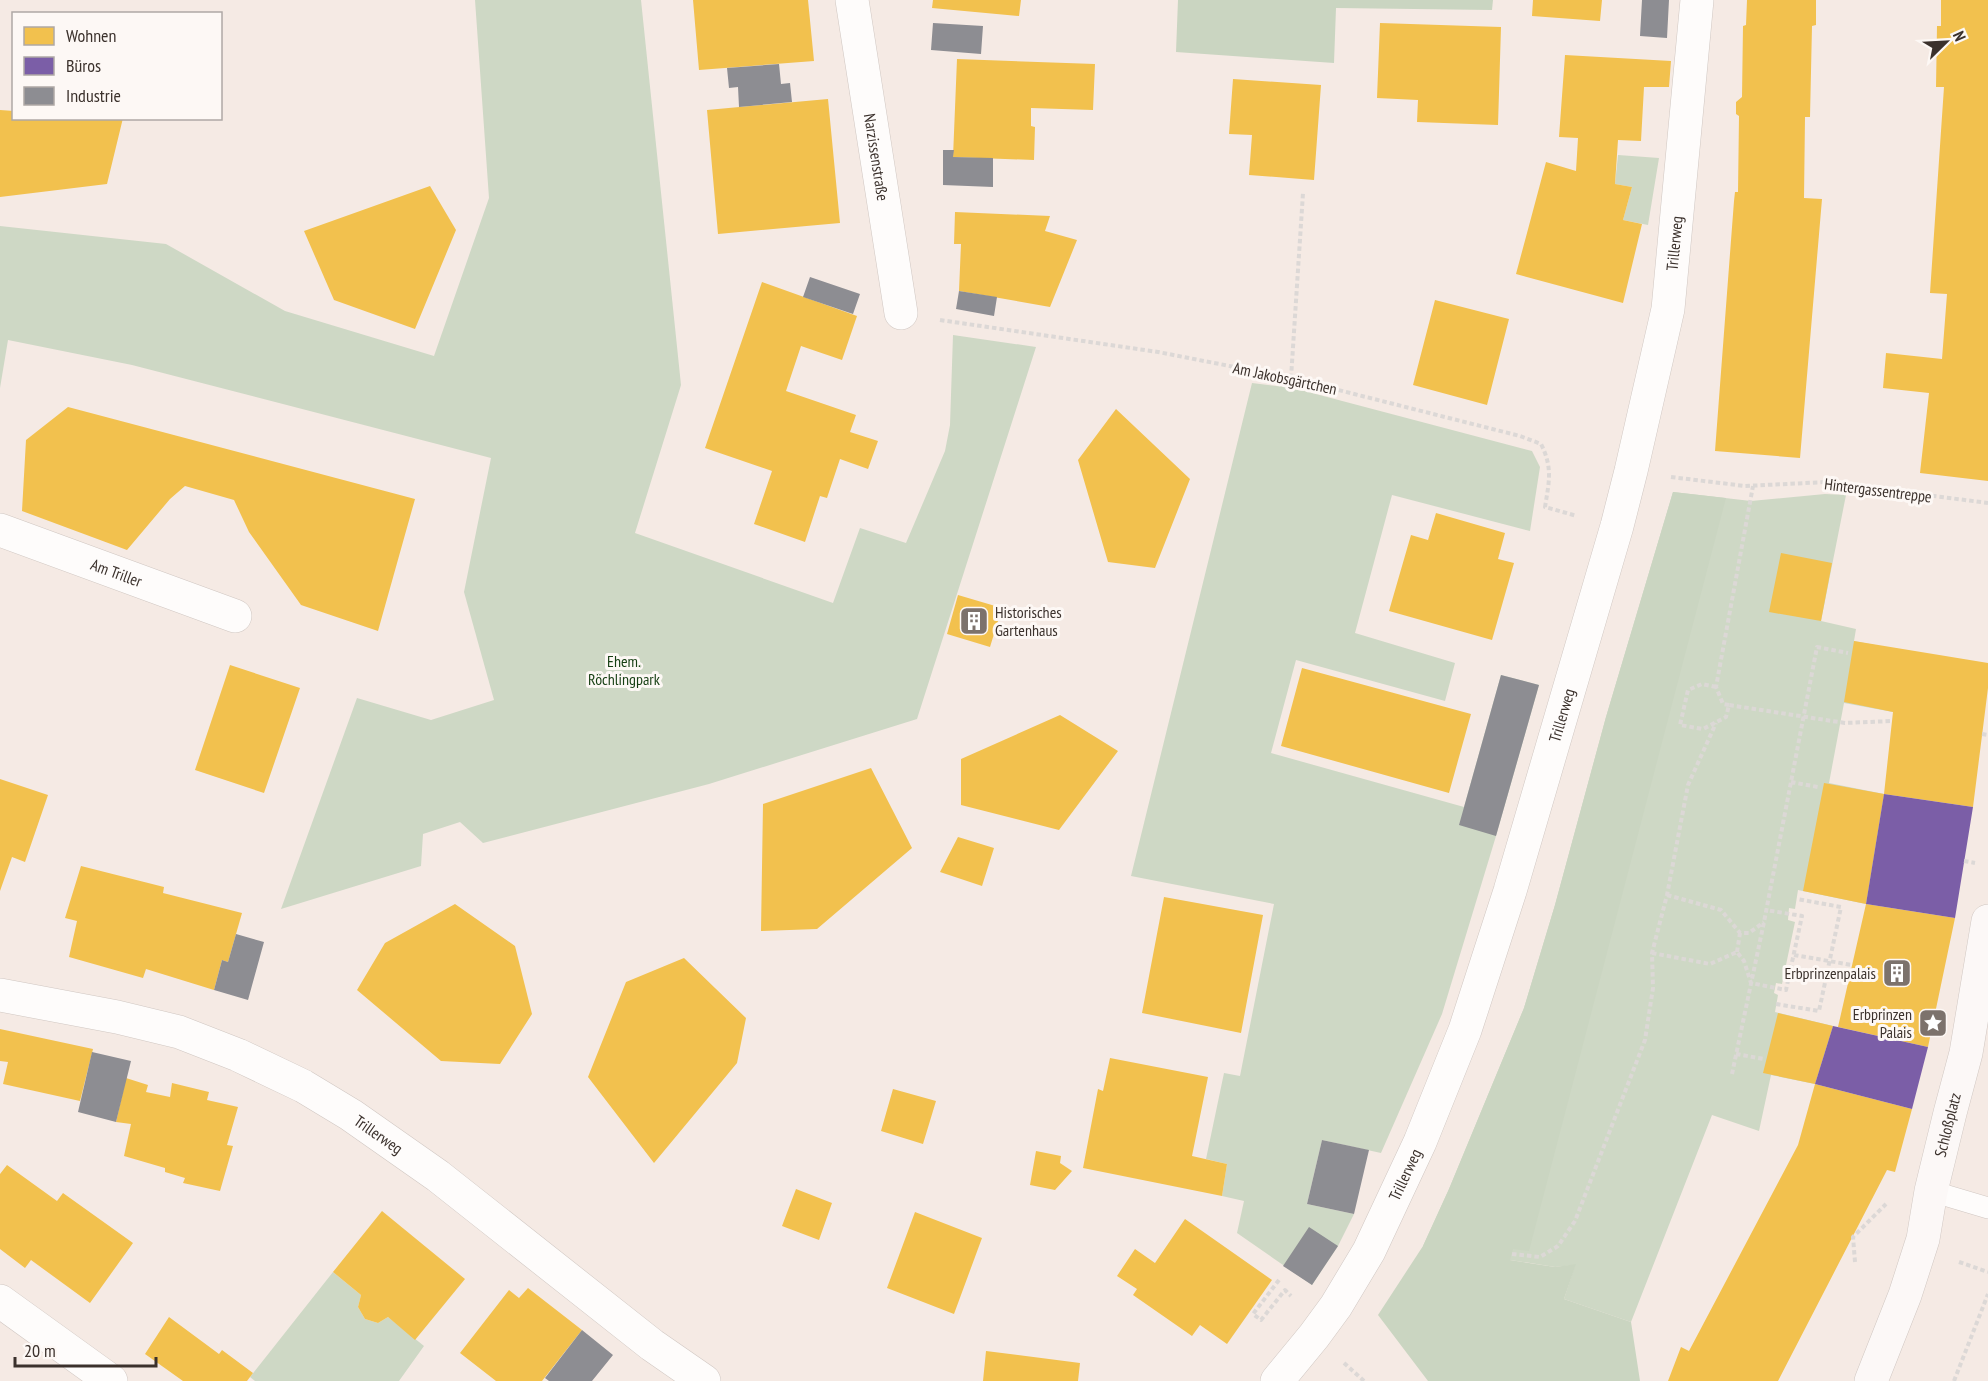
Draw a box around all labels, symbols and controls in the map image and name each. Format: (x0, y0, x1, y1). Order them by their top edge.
legend (12, 12, 222, 120)
north arrow (1916, 12, 1976, 72)
text: Wohnen (66, 24, 116, 47)
text: N (1949, 28, 1971, 44)
text: Büros (66, 54, 101, 77)
text: Industrie (66, 84, 121, 107)
street label: Narzissenstraße (860, 112, 893, 202)
street label: Trillerweg (1662, 215, 1687, 272)
street label: Am Jakobsgärtchen (1231, 357, 1339, 399)
street label: Hintergassentreppe (1823, 473, 1933, 507)
street label: Am Triller (88, 554, 145, 591)
place label: Historisches Gartenhaus (995, 602, 1062, 640)
building icon: Historisches Gartenhaus (958, 605, 990, 637)
park label: Ehem. Röchlingpark (588, 651, 661, 689)
street label: Trillerweg (1544, 686, 1579, 744)
building icon: Erbprinzenpalais (1881, 957, 1913, 989)
place label: Erbprinzenpalais (1784, 963, 1876, 983)
place label: Erbprinzen Palais (1853, 1004, 1912, 1042)
place icon: Erbprinzen Palais (1917, 1007, 1949, 1039)
street label: Schloßplatz (1930, 1090, 1965, 1159)
street label: Trillerweg (350, 1110, 407, 1158)
street label: Trillerweg (1384, 1145, 1425, 1204)
scale bar (15, 1330, 156, 1368)
text: 20 m (24, 1339, 56, 1362)

